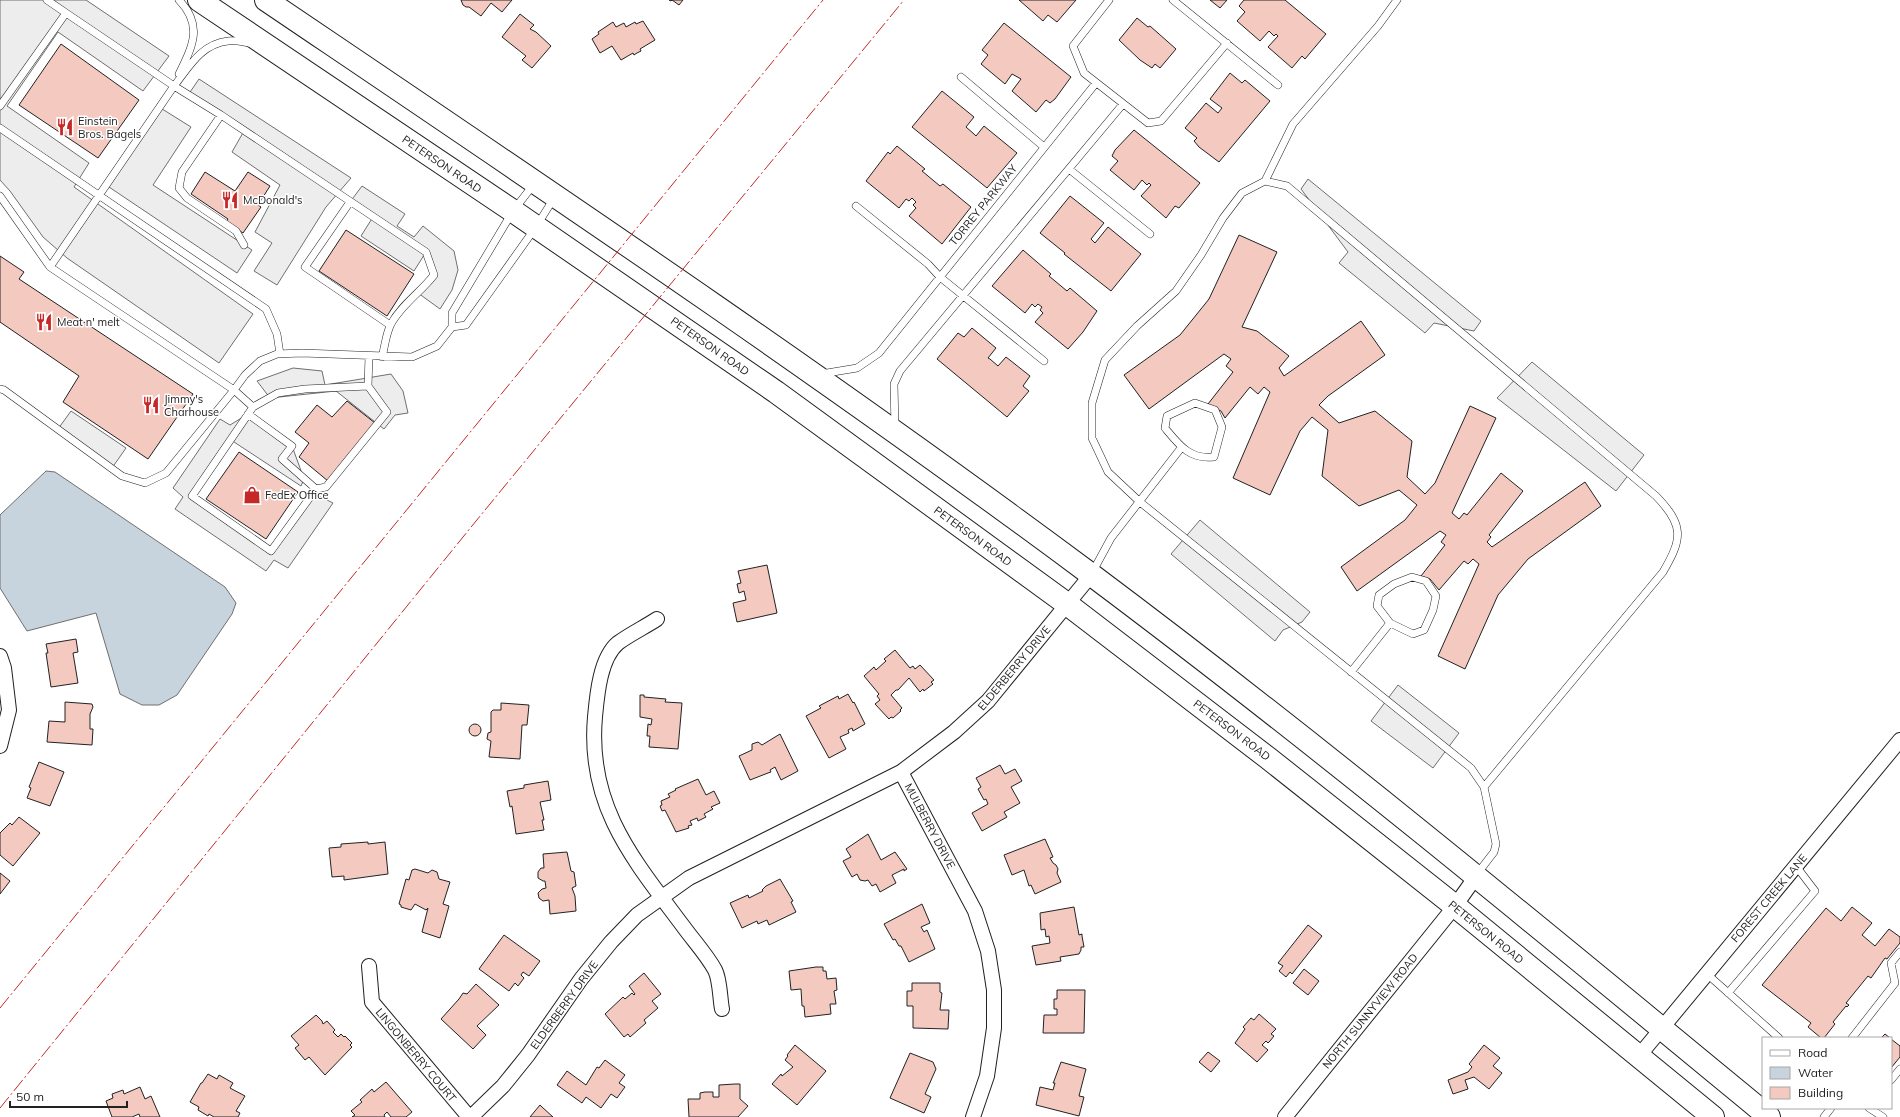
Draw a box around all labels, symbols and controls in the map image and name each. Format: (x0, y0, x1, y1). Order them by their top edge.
place label: Einstein Bros. Bagels (78, 114, 141, 141)
restaurant icon: Einstein Bros. Bagels (55, 117, 75, 137)
street label: PETERSON ROAD (400, 132, 484, 196)
street label: TORREY PARKWAY (946, 161, 1020, 248)
restaurant icon: McDonald's (220, 190, 240, 210)
place label: McDonald's (243, 193, 303, 207)
restaurant icon: Meat n' melt (34, 312, 54, 332)
street label: PETERSON ROAD (668, 314, 752, 378)
place label: Meat n' melt (57, 315, 120, 329)
place label: Jimmy's Charhouse (164, 392, 219, 419)
restaurant icon: Jimmy's Charhouse (141, 395, 161, 415)
shop icon: FedEx Office (242, 485, 262, 505)
place label: FedEx Office (265, 488, 328, 502)
street label: PETERSON ROAD (931, 503, 1015, 569)
street label: ELDERBERRY DRIVE (974, 623, 1054, 713)
street label: PETERSON ROAD (1191, 696, 1273, 764)
street label: MULBERRY DRIVE (902, 781, 958, 871)
street label: FOREST CREEK LANE (1728, 851, 1810, 945)
street label: PETERSON ROAD (1446, 897, 1526, 967)
street label: NORTH SUNNYVIEW ROAD (1319, 951, 1421, 1071)
street label: ELDERBERRY DRIVE (527, 958, 601, 1052)
street label: LINGONBERRY COURT (373, 1005, 460, 1105)
legend (1762, 1037, 1892, 1109)
text: Road (1798, 1045, 1827, 1060)
text: Water (1798, 1065, 1834, 1080)
scale bar (10, 1083, 127, 1109)
text: Building (1798, 1085, 1843, 1100)
text: 50 m (16, 1089, 44, 1104)

